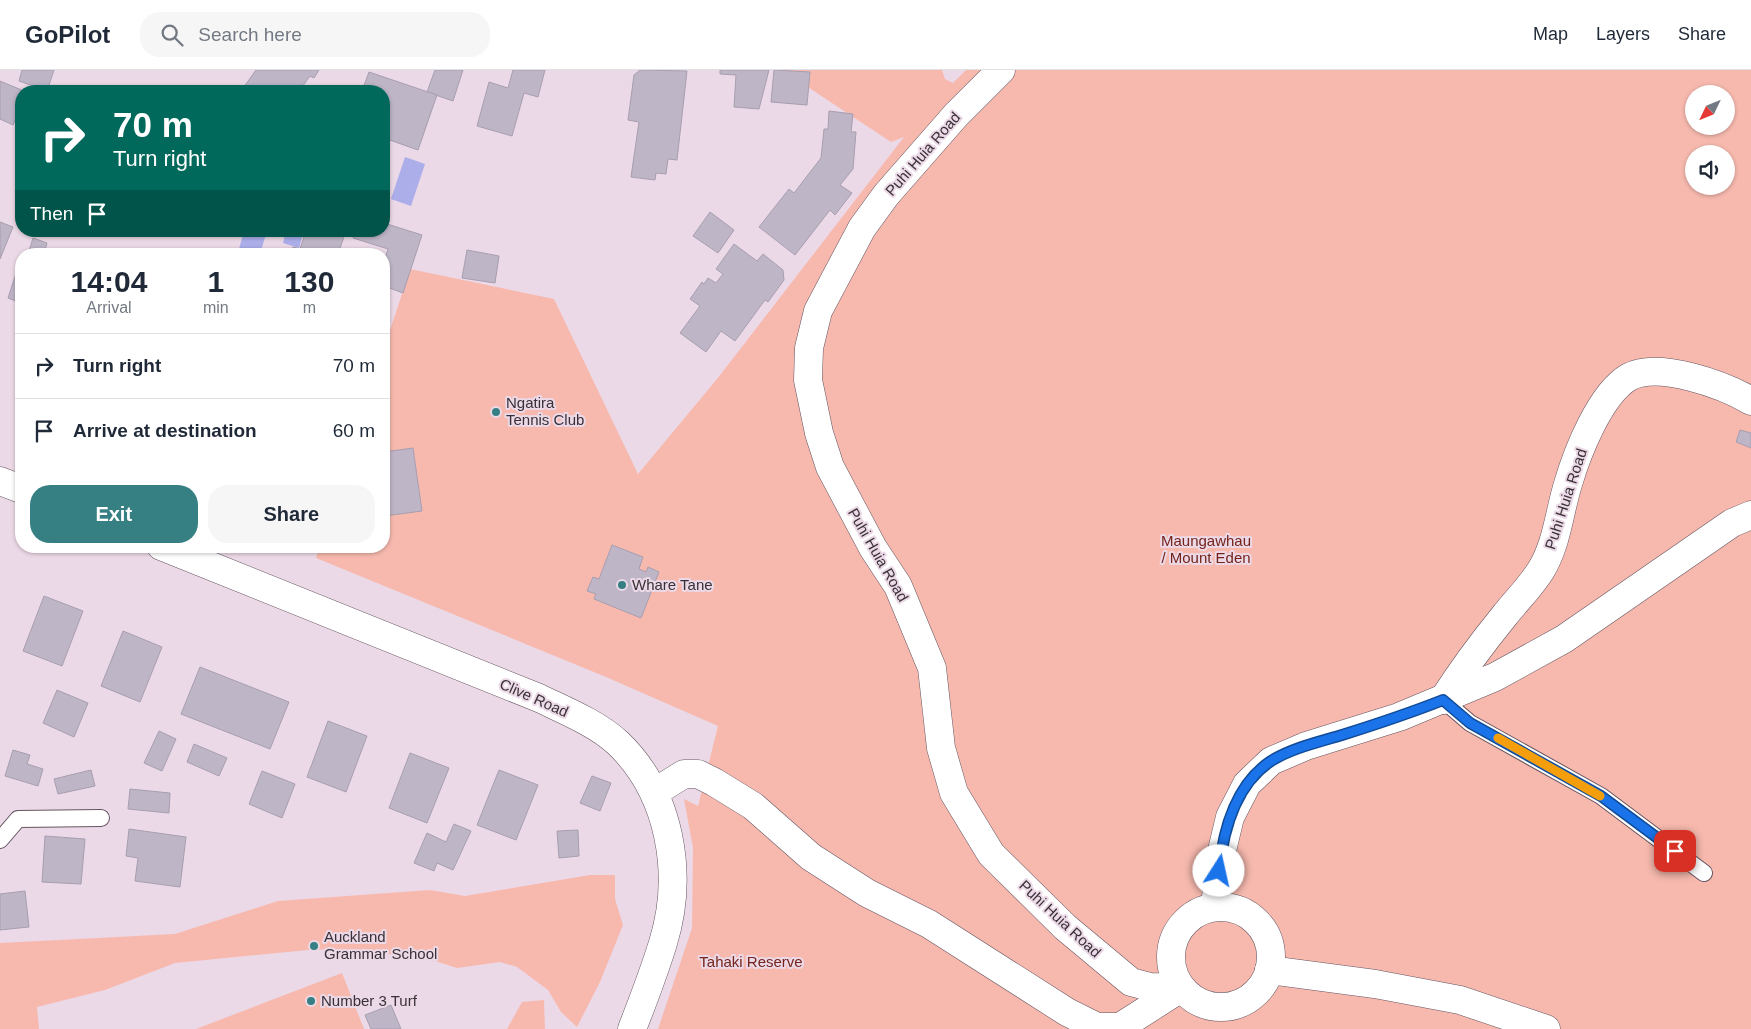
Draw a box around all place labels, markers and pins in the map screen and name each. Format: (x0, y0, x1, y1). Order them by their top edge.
place label: Ngatira Tennis Club (506, 394, 584, 428)
marker: Ngatira Tennis Club (490, 406, 502, 418)
place label: Whare Tane (632, 576, 713, 593)
marker: Whare Tane (616, 579, 628, 591)
pin (1654, 830, 1696, 872)
place label: Auckland Grammar School (324, 928, 437, 962)
marker: Auckland Grammar School (308, 940, 320, 952)
place label: Number 3 Turf (321, 992, 418, 1009)
marker: Number 3 Turf (305, 995, 317, 1007)

